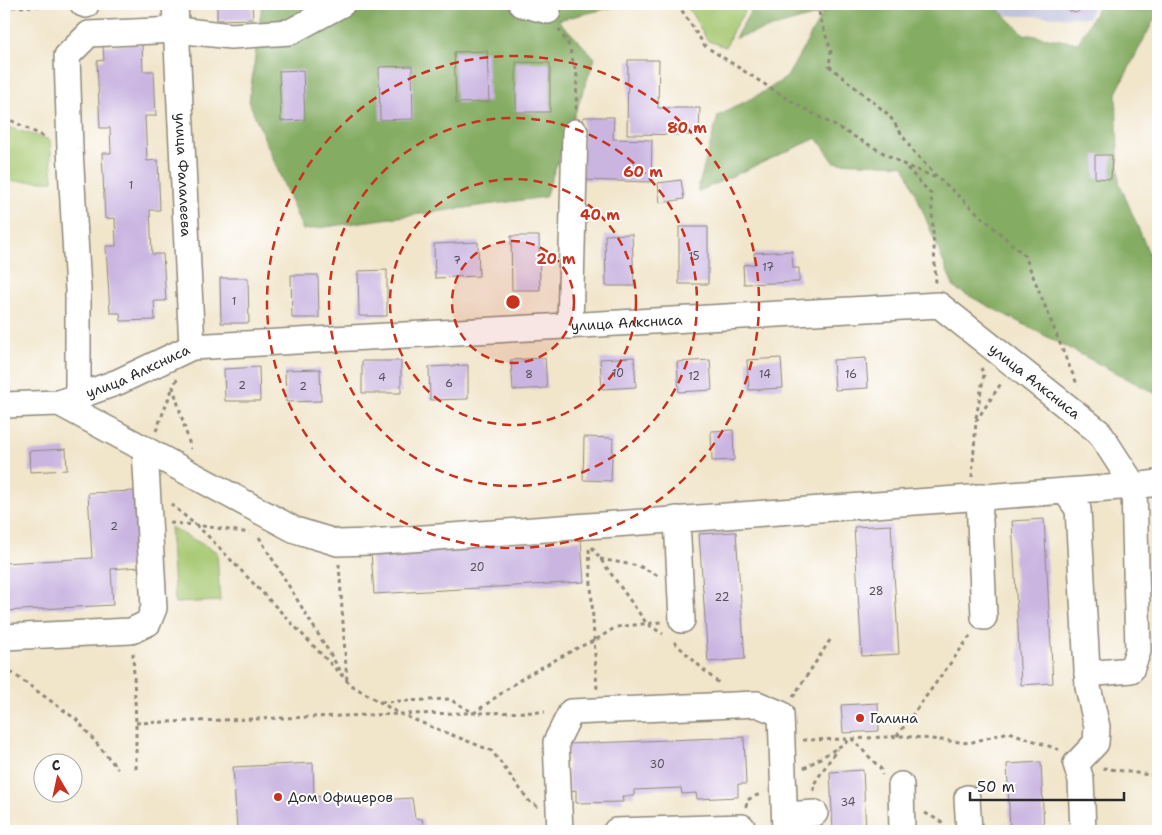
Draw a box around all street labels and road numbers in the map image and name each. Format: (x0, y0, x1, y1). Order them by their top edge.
street label: улица Фалалеева (171, 112, 196, 238)
street label: улица Алксниса (571, 310, 683, 335)
street label: улица Алксниса (985, 339, 1084, 423)
street label: улица Алксниса (83, 340, 193, 402)

